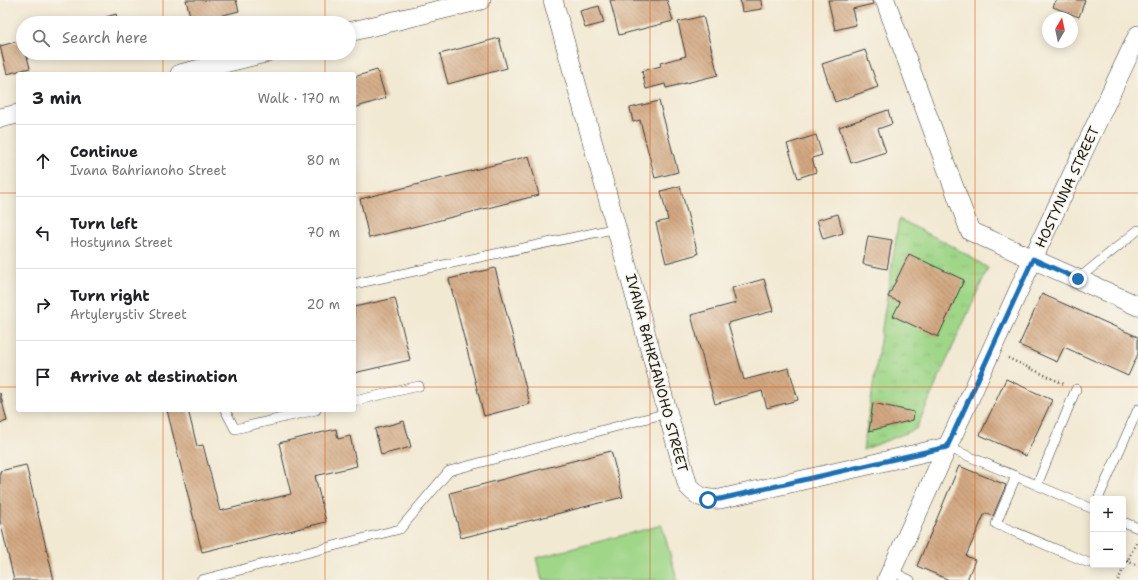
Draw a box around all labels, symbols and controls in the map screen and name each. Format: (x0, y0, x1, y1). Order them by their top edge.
north arrow (1042, 12, 1078, 48)
search box (16, 16, 356, 60)
icon: search (30, 27, 52, 49)
text: Search here (62, 28, 148, 48)
text: 3 min (32, 87, 82, 109)
text: Walk · 170 m (258, 90, 340, 107)
street label: HOSTYNNA STREET (1031, 123, 1103, 251)
text: Continue (70, 142, 138, 162)
icon: ahead (32, 150, 54, 172)
text: 80 m (306, 152, 340, 169)
text: Ivana Bahrianoho Street (70, 162, 226, 179)
text: Turn left (70, 214, 138, 234)
icon: left (32, 222, 54, 244)
text: 70 m (306, 224, 340, 241)
text: Hostynna Street (70, 234, 173, 251)
route end (1069, 270, 1087, 288)
street label: IVANA BAHRIANOHO STREET (622, 272, 692, 475)
text: Turn right (70, 286, 150, 306)
icon: right (32, 294, 54, 316)
text: 20 m (307, 296, 340, 313)
text: Artylerystiv Street (70, 306, 187, 323)
icon: arrive (32, 366, 54, 388)
text: Arrive at destination (70, 367, 238, 387)
route start (699, 491, 717, 509)
map controls (1090, 496, 1126, 568)
button: + (1090, 496, 1126, 532)
button: − (1090, 532, 1126, 568)

